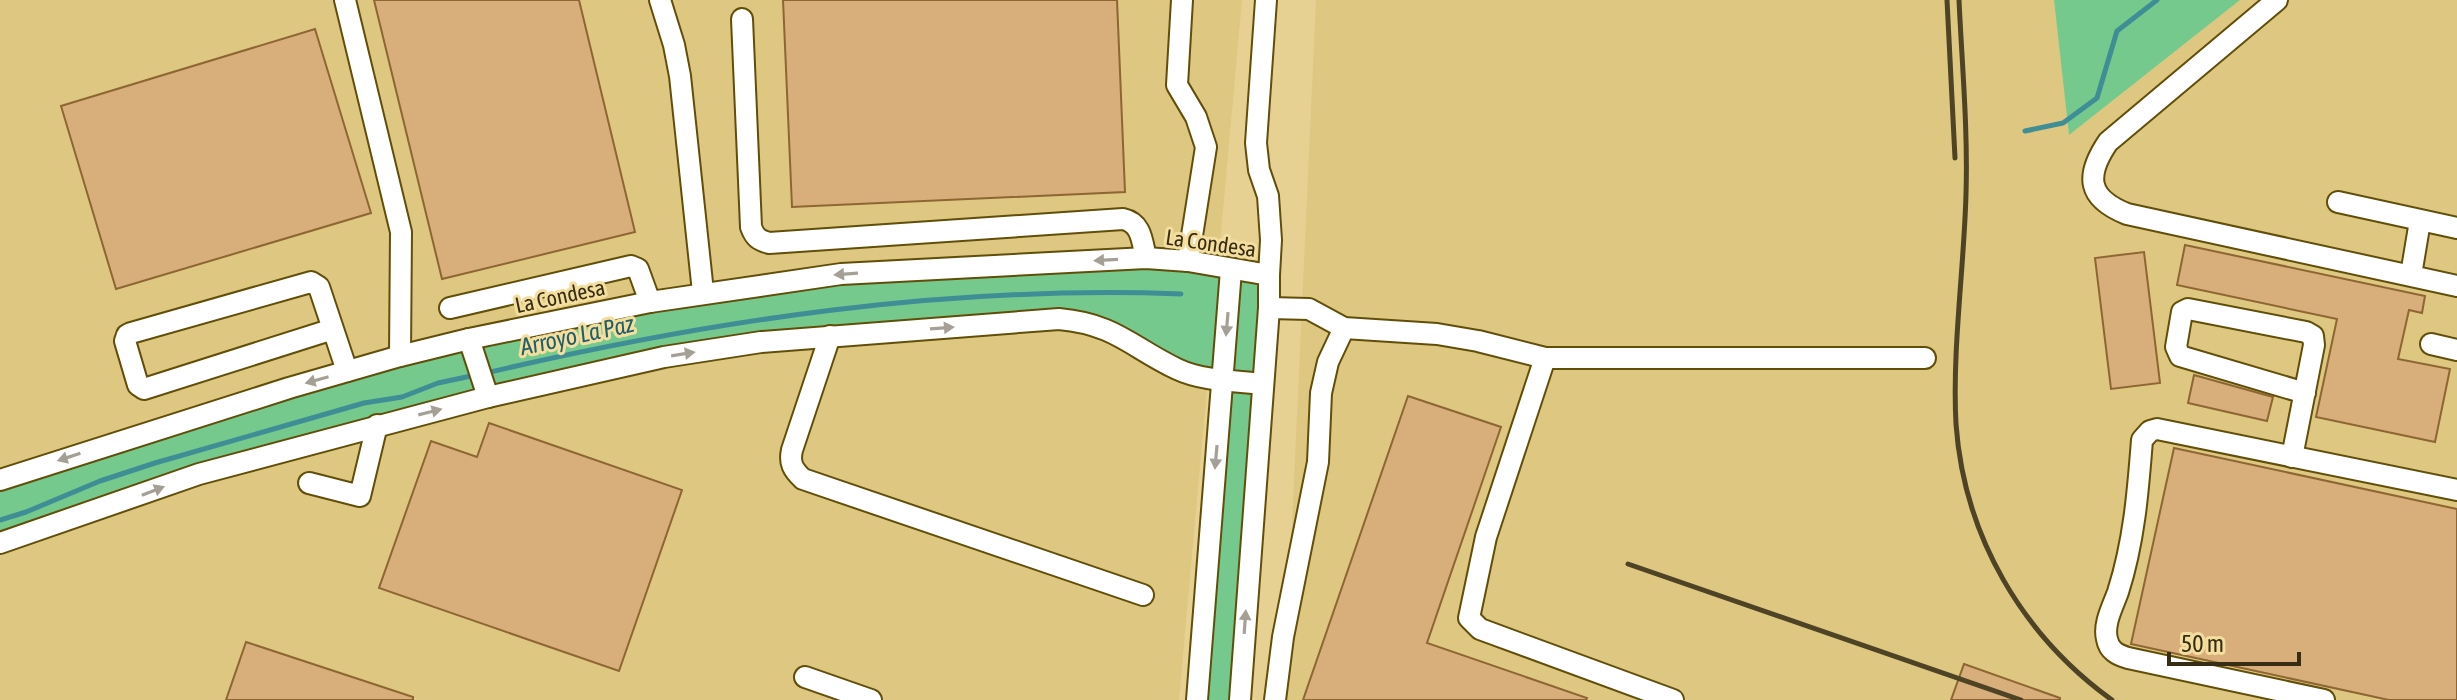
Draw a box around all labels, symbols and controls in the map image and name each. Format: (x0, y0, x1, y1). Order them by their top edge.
street label: La Condesa (1164, 224, 1258, 262)
one-way arrow (1093, 254, 1118, 267)
one-way arrow (833, 268, 858, 281)
street label: La Condesa (513, 274, 607, 318)
water label: Arroyo La Paz (517, 310, 637, 360)
one-way arrow (1220, 312, 1233, 337)
one-way arrow (930, 321, 955, 334)
one-way arrow (671, 347, 696, 360)
one-way arrow (305, 374, 329, 387)
one-way arrow (418, 405, 443, 417)
one-way arrow (1209, 445, 1222, 470)
one-way arrow (57, 452, 81, 464)
one-way arrow (141, 484, 165, 497)
one-way arrow (1239, 609, 1252, 634)
scale bar (2169, 616, 2299, 666)
text: 50 m (2181, 630, 2224, 657)

